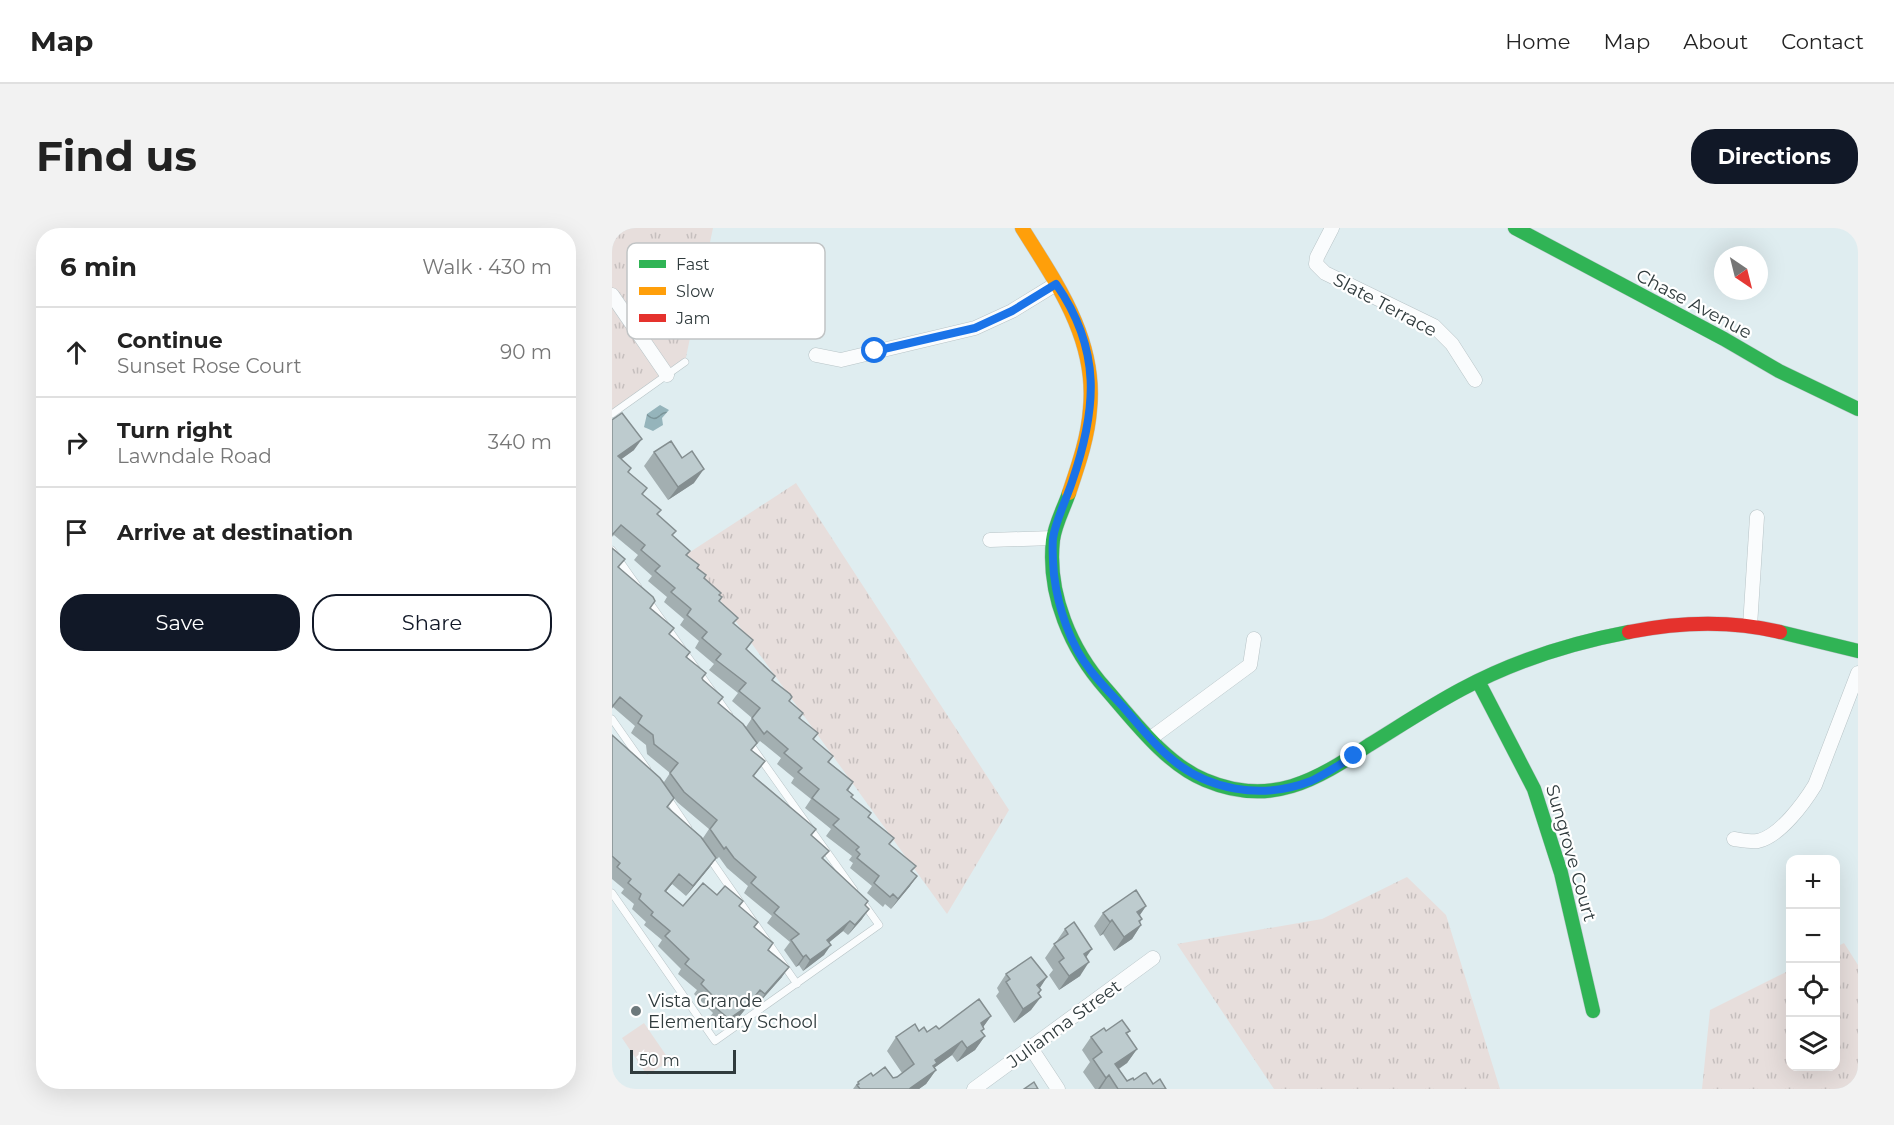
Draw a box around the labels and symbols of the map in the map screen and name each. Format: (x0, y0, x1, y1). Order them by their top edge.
legend (627, 243, 825, 339)
north arrow (1714, 246, 1768, 300)
text: Fast (676, 255, 710, 274)
street label: Chase Avenue (1632, 264, 1756, 344)
street label: Slate Terrace (1329, 268, 1441, 342)
text: Slow (676, 282, 714, 301)
text: Jam (675, 309, 710, 328)
route start (861, 337, 887, 363)
route end (1340, 742, 1366, 768)
street label: Sungrove Court (1541, 782, 1601, 924)
street label: Julianna Street (1002, 975, 1125, 1073)
place label: Vista Grande Elementary School (648, 990, 818, 1033)
marker: Vista Grande Elementary School (629, 1004, 643, 1018)
scale bar (630, 1047, 736, 1074)

